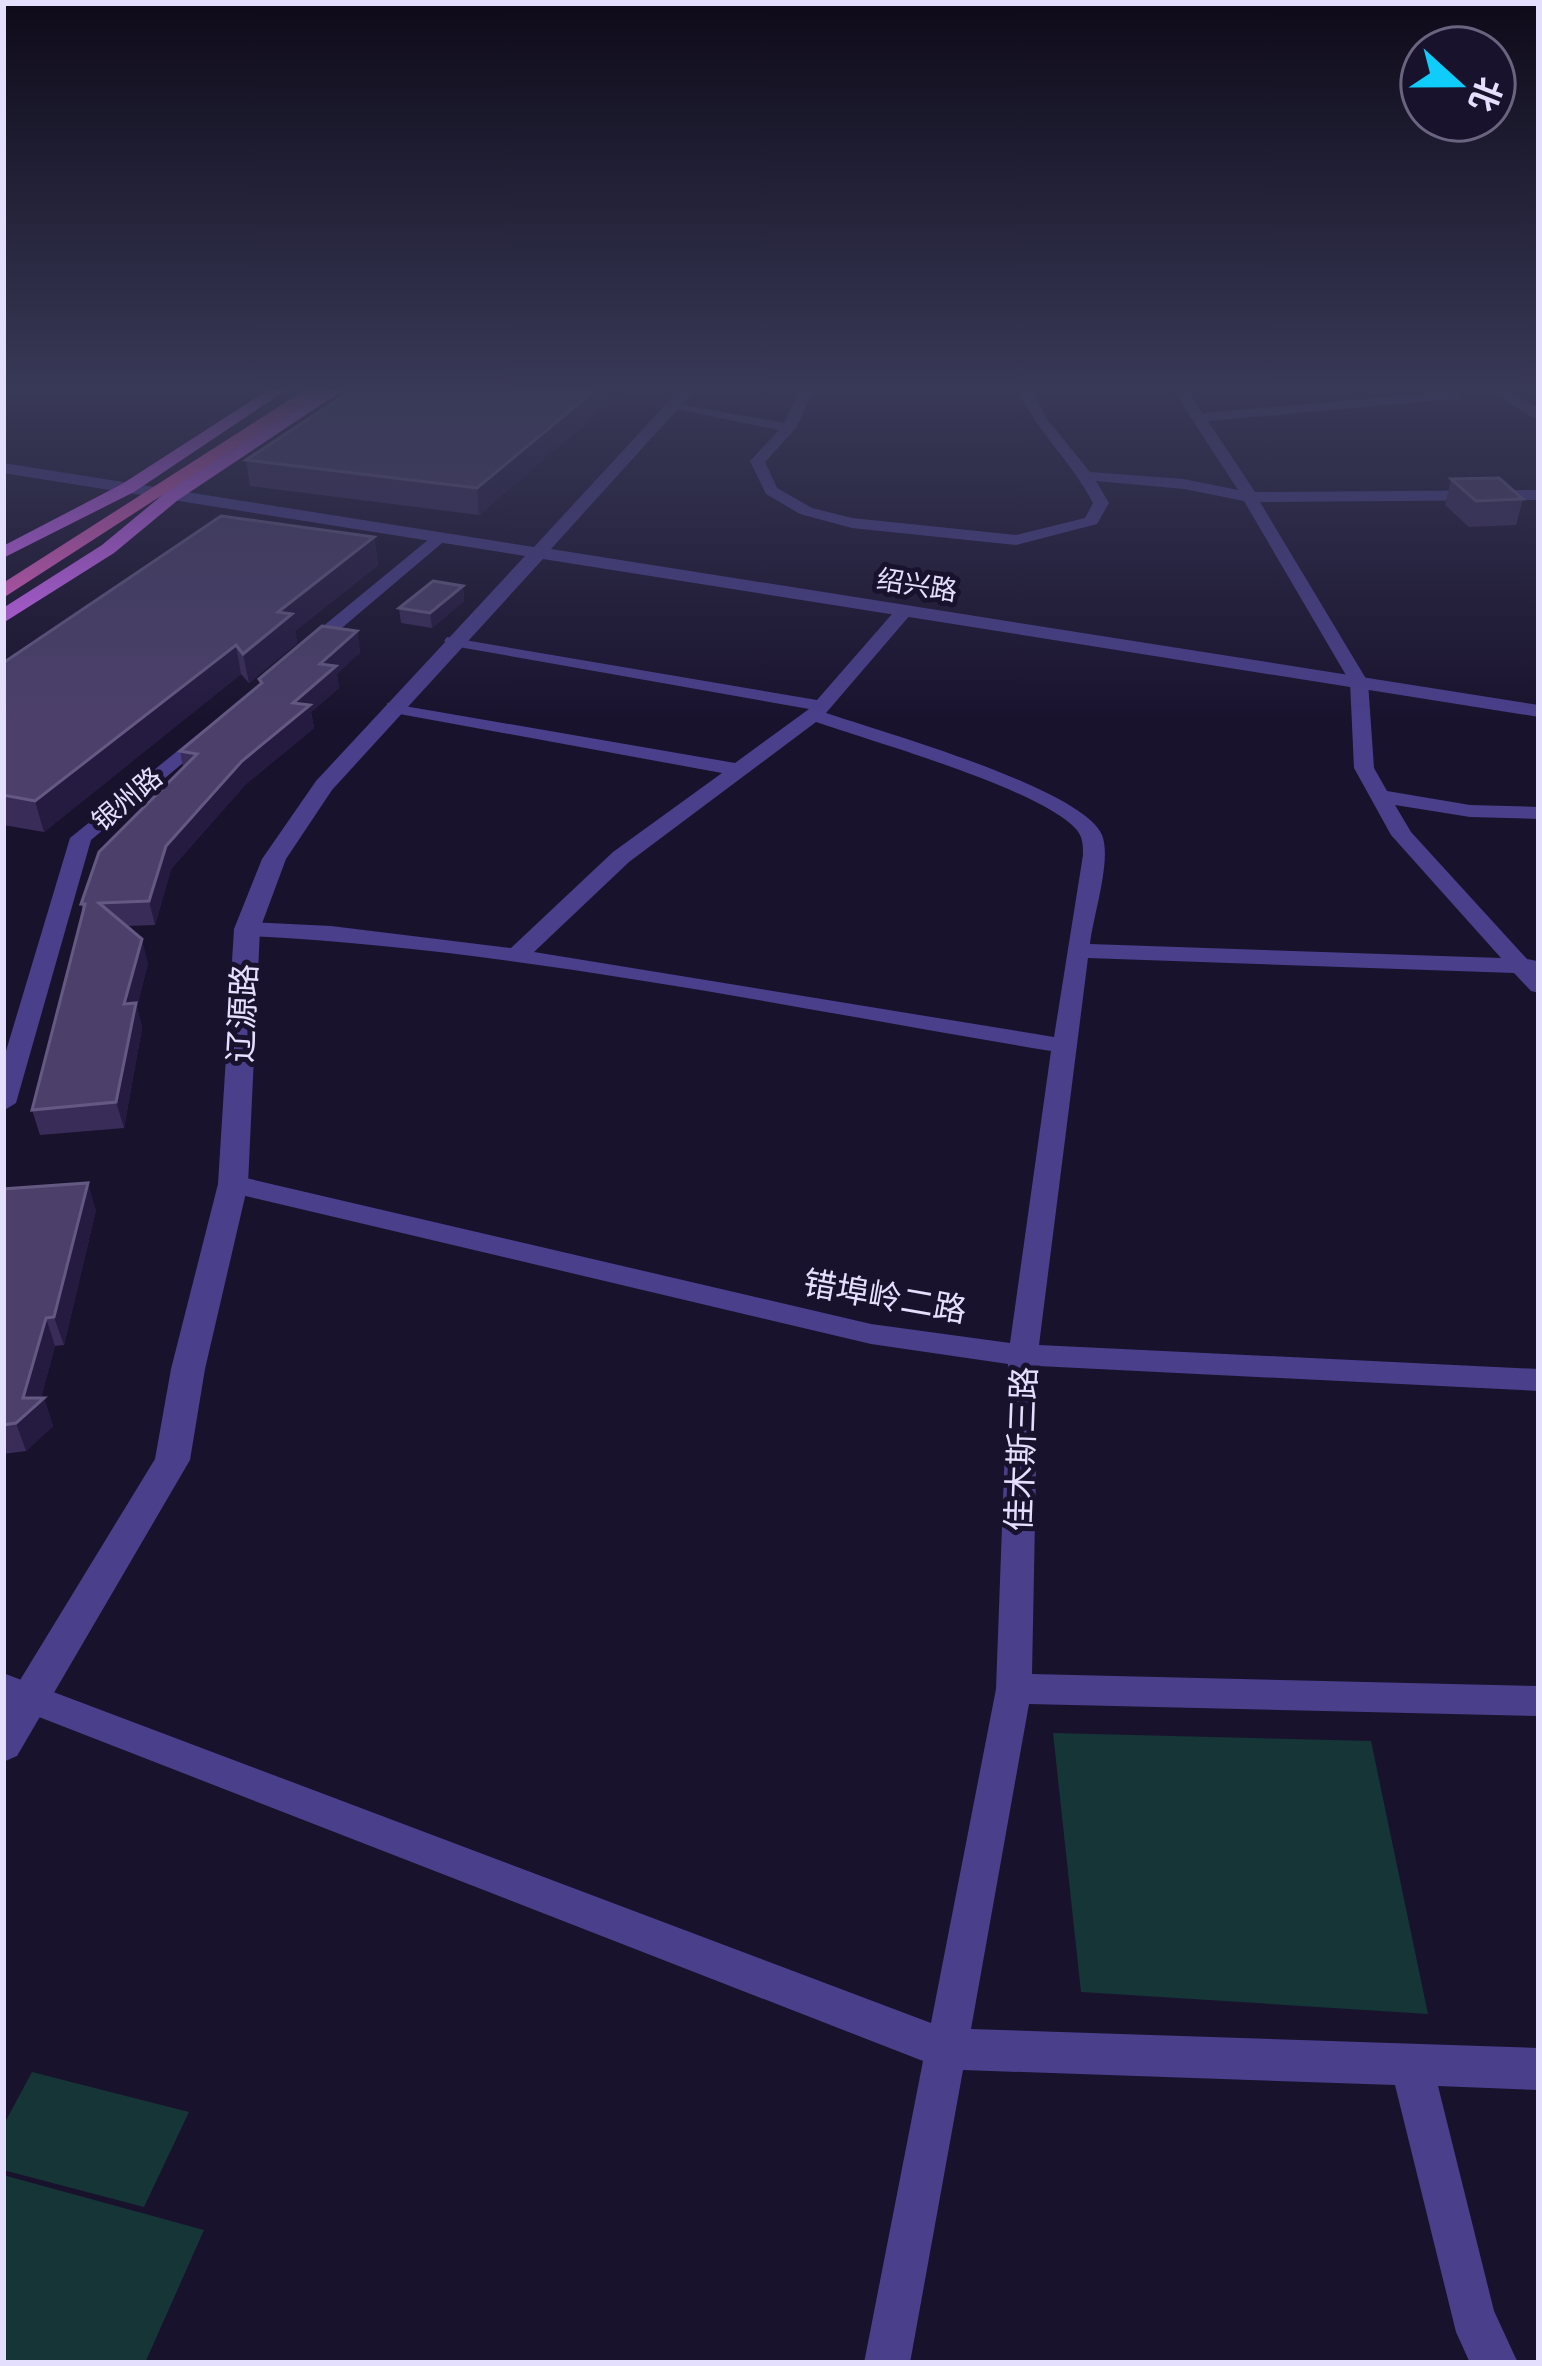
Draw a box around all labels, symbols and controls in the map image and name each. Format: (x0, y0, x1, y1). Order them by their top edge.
north arrow (1398, 24, 1518, 144)
text: 北 (1461, 72, 1511, 117)
street label: 绍兴路 (874, 562, 960, 608)
street label: 银州路 (85, 760, 169, 838)
street label: 辽源路 (219, 963, 265, 1063)
street label: 错埠岭二路 (800, 1262, 970, 1330)
street label: 佳木斯三路 (998, 1366, 1044, 1532)

